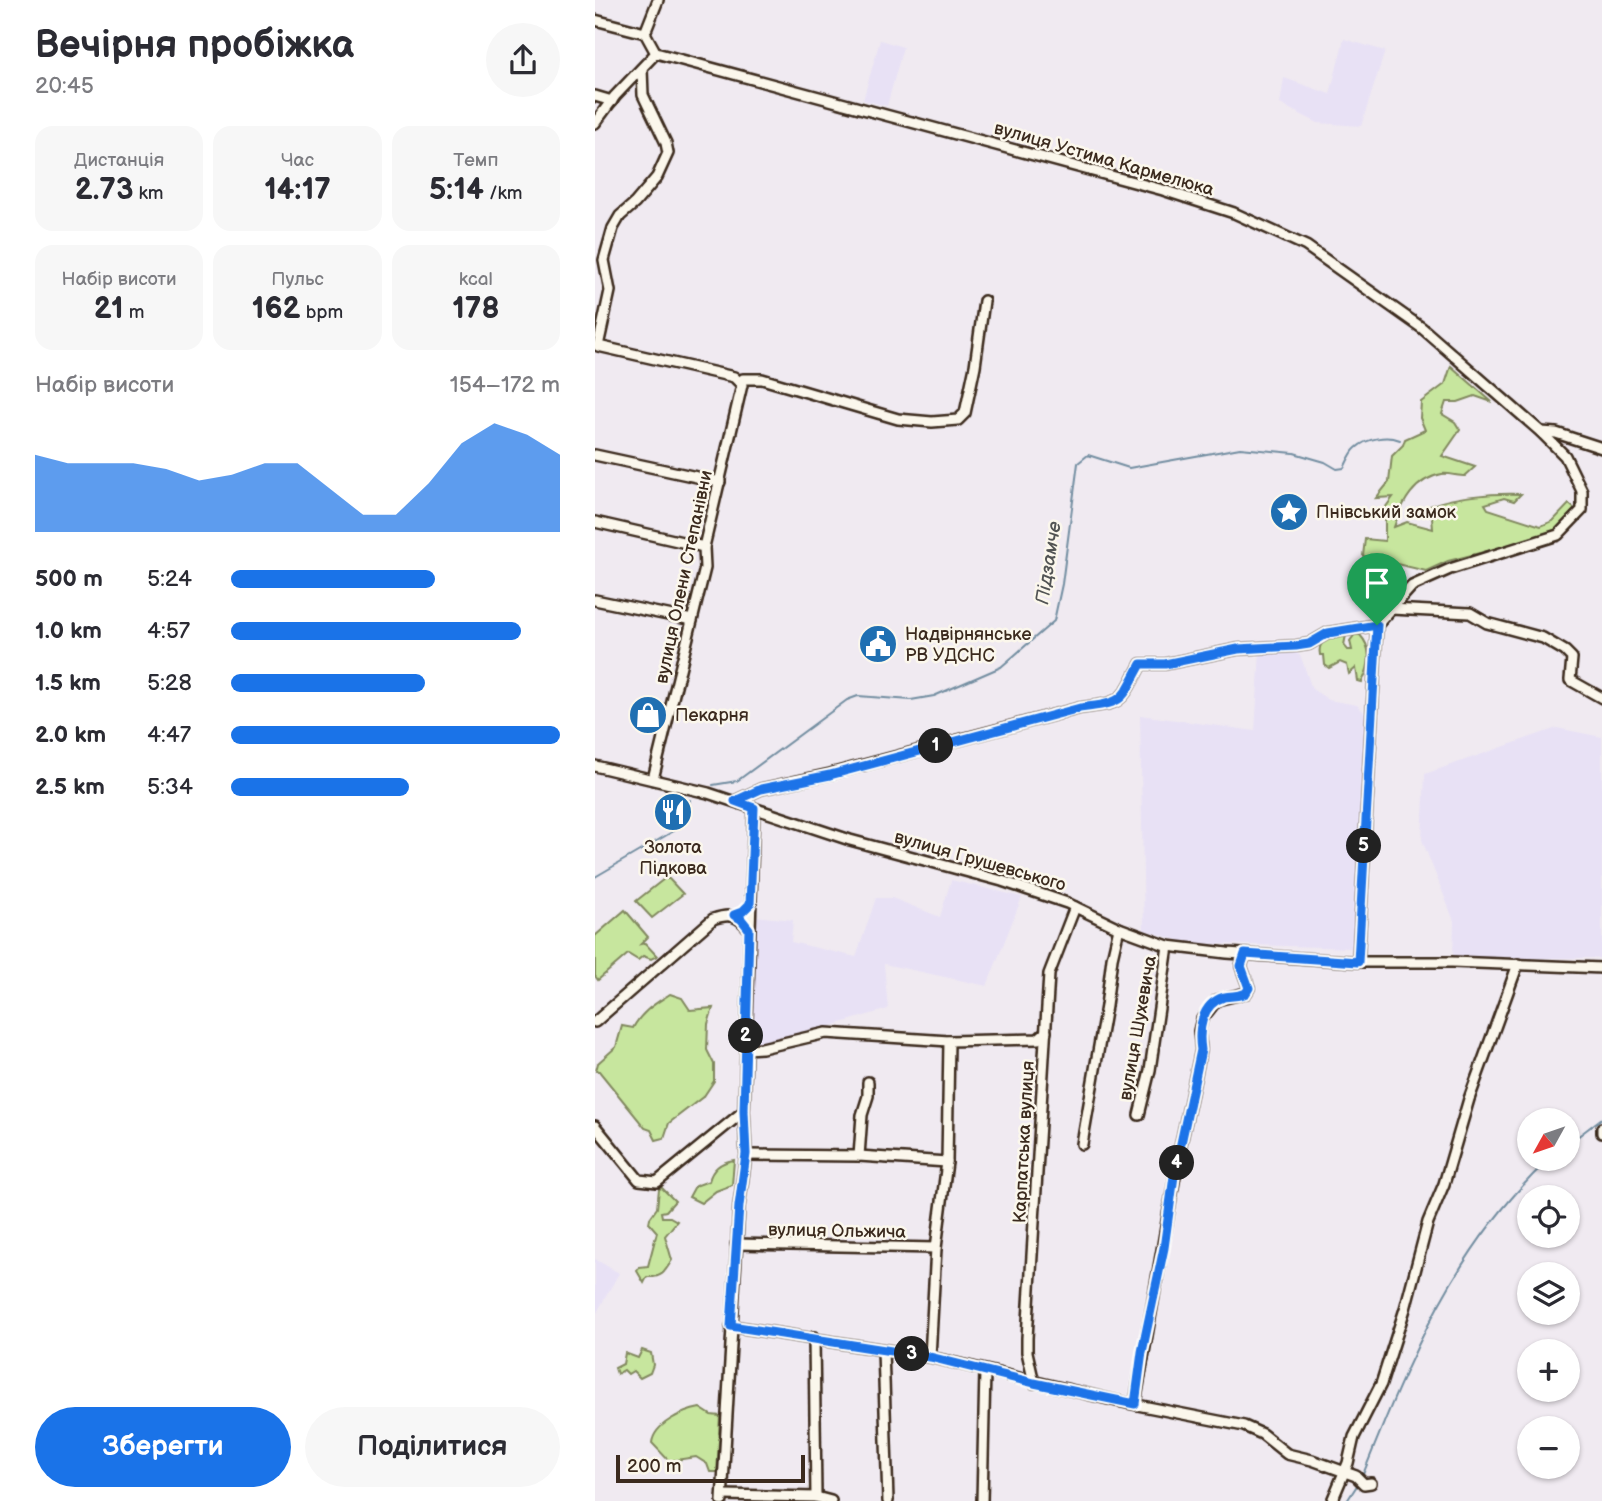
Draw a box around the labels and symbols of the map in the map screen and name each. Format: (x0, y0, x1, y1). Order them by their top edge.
street label: вулиця Устима Кармелюка (992, 118, 1217, 201)
street label: вулиця Олени Степанівни (651, 468, 717, 686)
place icon: Пнівський замок (1268, 491, 1310, 533)
place label: Пнівський замок (1316, 502, 1457, 523)
water label: Підзамче (1031, 519, 1067, 606)
pin (1347, 553, 1407, 625)
public building icon: Надвірнянське РВ УДСНС (857, 623, 899, 665)
place label: Надвірнянське РВ УДСНС (905, 624, 1032, 666)
shop icon: Пекарня (627, 694, 669, 736)
place label: Пекарня (675, 705, 749, 726)
pin: 1 (919, 728, 953, 764)
restaurant icon: Золота Підкова (652, 791, 694, 833)
street label: вулиця Грушевського (892, 826, 1068, 896)
pin: 5 (1347, 828, 1381, 864)
place label: Золота Підкова (639, 837, 707, 879)
street label: вулиця Шухевича (1115, 954, 1161, 1102)
pin: 2 (729, 1018, 763, 1054)
street label: Карпатська вулиця (1009, 1060, 1039, 1224)
north arrow (1517, 1108, 1580, 1171)
pin: 4 (1159, 1146, 1195, 1180)
street label: вулиця Ольжича (768, 1219, 907, 1243)
pin: 3 (895, 1336, 929, 1372)
scale bar (616, 1452, 805, 1484)

